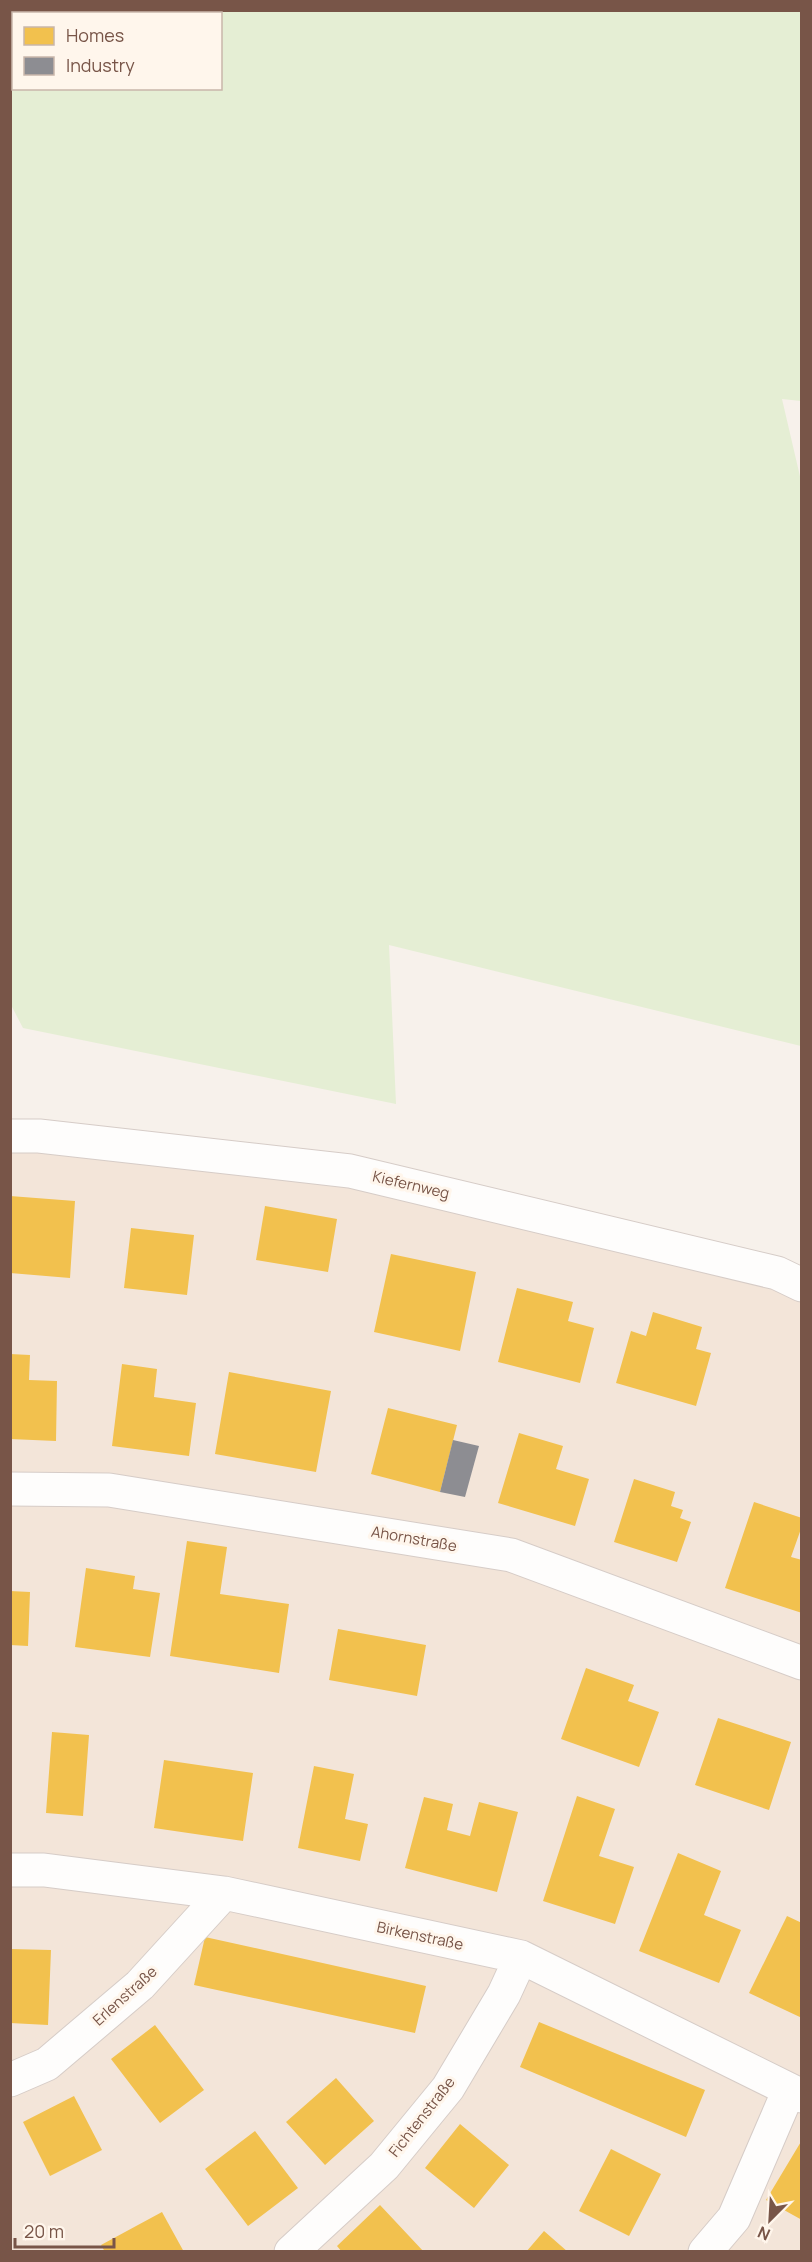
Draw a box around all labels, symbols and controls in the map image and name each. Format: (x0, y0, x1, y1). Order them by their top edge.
legend (12, 12, 222, 90)
text: Homes (66, 23, 124, 47)
text: Industry (66, 53, 135, 77)
street label: Kiefernweg (371, 1165, 452, 1204)
street label: Ahornstraße (370, 1521, 459, 1556)
street label: Birkenstraße (375, 1916, 466, 1955)
street label: Erlenstraße (88, 1961, 162, 2030)
street label: Fichtenstraße (384, 2072, 460, 2161)
north arrow (740, 2190, 800, 2250)
scale bar (15, 2211, 114, 2249)
text: 20 m (24, 2219, 64, 2243)
text: N (754, 2221, 774, 2246)

